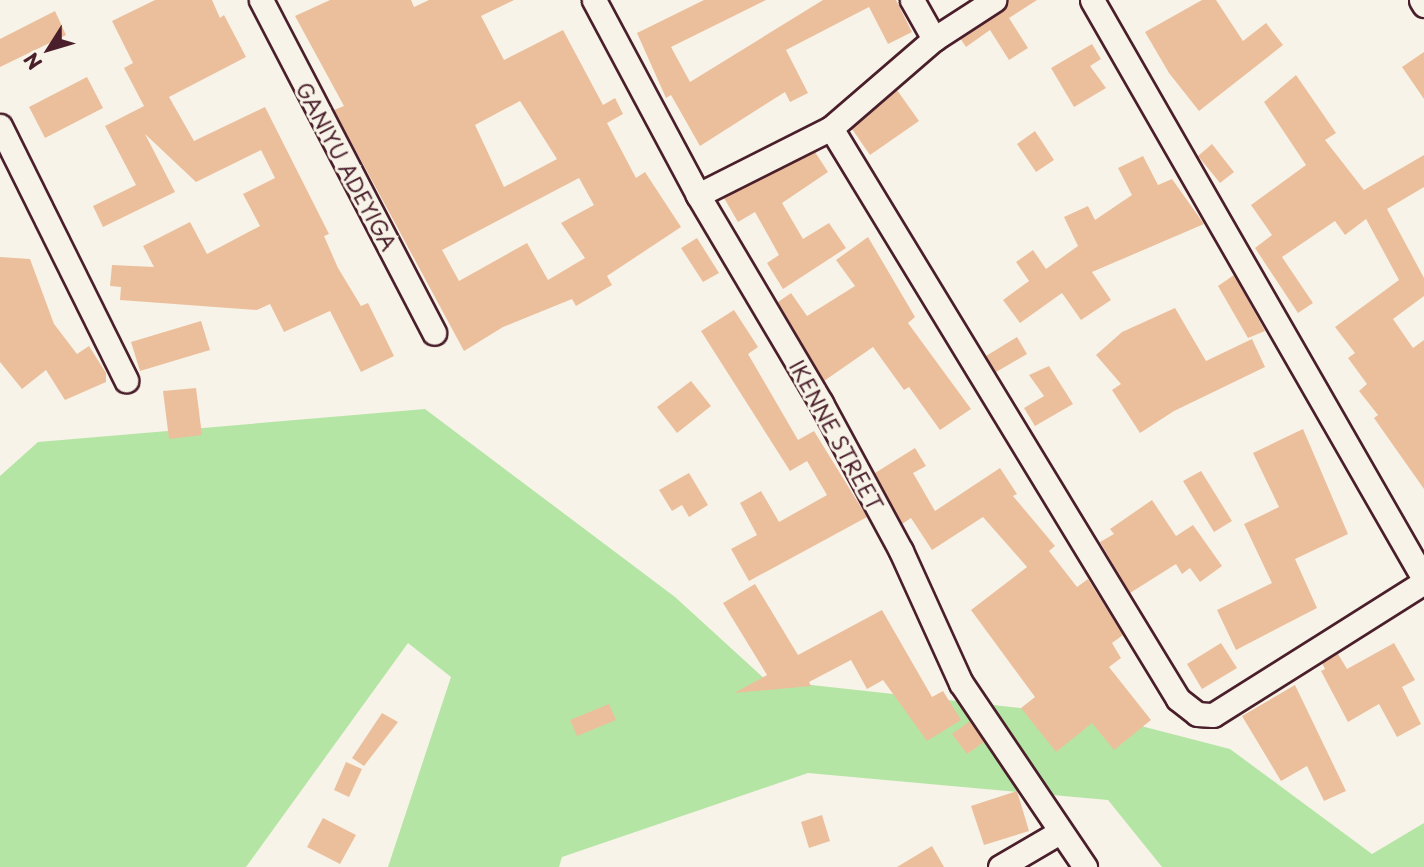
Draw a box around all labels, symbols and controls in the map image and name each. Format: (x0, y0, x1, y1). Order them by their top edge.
north arrow (14, 14, 84, 84)
text: N (17, 47, 48, 76)
street label: GANIYU ADEYIGA (292, 77, 402, 255)
street label: IKENNE STREET (785, 355, 889, 515)

